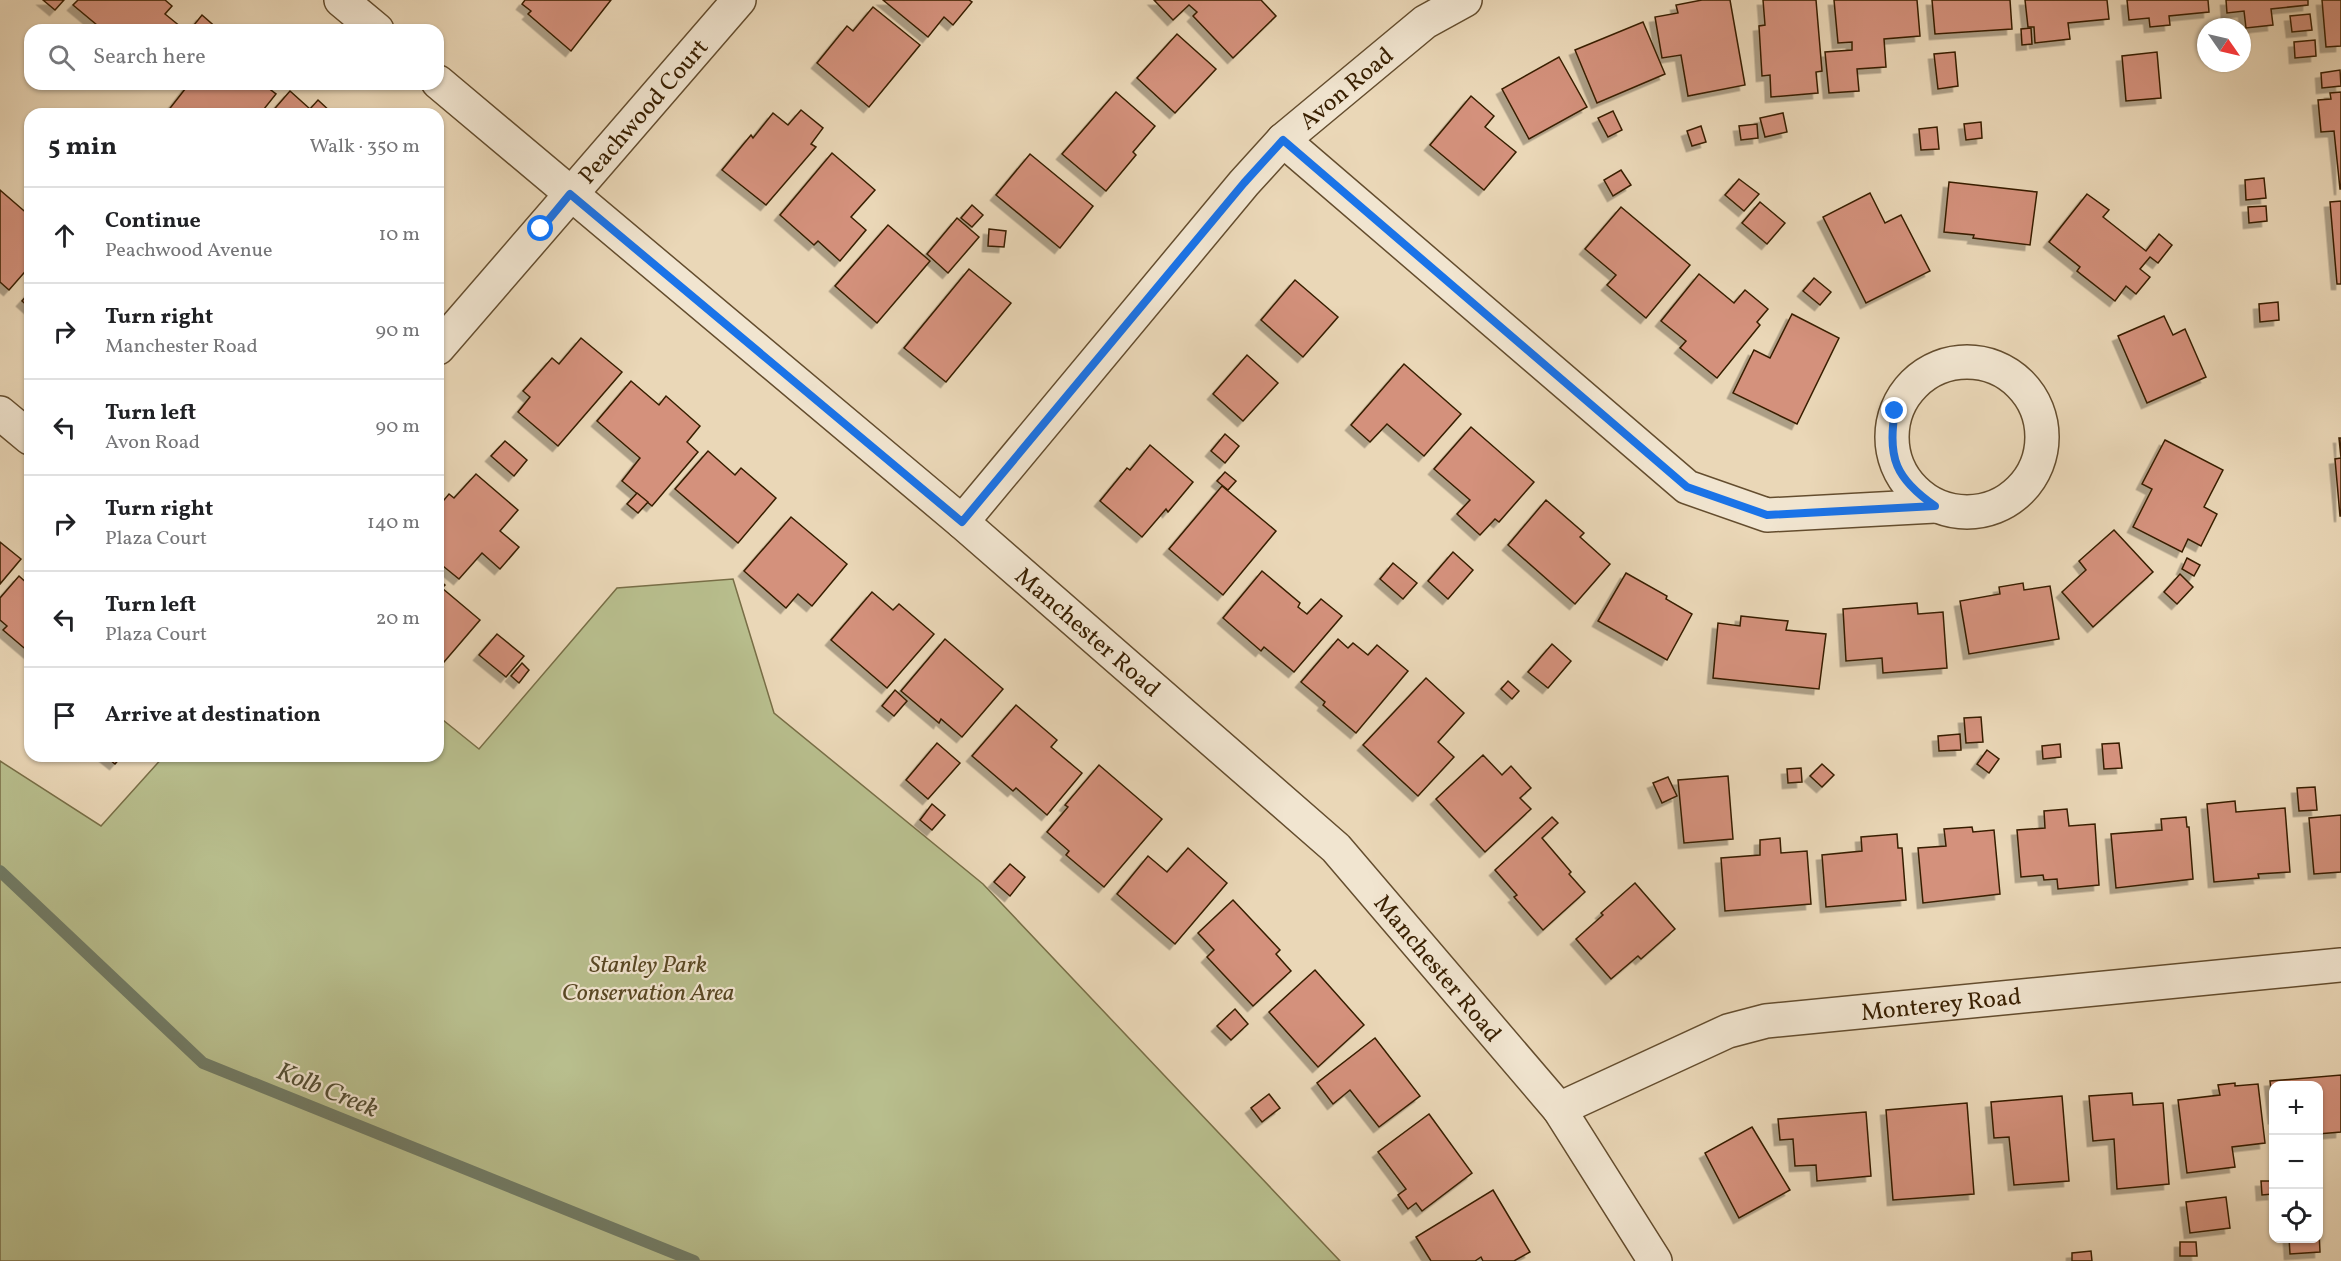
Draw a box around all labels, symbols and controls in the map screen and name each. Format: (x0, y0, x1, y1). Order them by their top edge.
north arrow (2197, 18, 2251, 72)
search box (24, 24, 444, 90)
street label: Peachwood Court (572, 32, 717, 192)
street label: Avon Road (1293, 40, 1402, 139)
icon: search (45, 41, 78, 74)
text: Search here (93, 42, 206, 73)
text: 5 min (48, 129, 117, 165)
text: Walk · 350 m (309, 133, 420, 161)
text: Continue (105, 206, 201, 237)
route start (527, 215, 553, 241)
icon: ahead (48, 219, 81, 252)
text: 10 m (379, 221, 420, 249)
text: Peachwood Avenue (105, 237, 272, 265)
text: Turn right (105, 302, 213, 333)
icon: right (48, 315, 81, 348)
text: 90 m (376, 317, 420, 345)
text: Manchester Road (105, 333, 258, 361)
route end (1881, 397, 1907, 423)
text: Turn left (105, 398, 196, 429)
icon: left (48, 411, 81, 444)
text: 90 m (376, 413, 420, 441)
text: Avon Road (105, 429, 200, 457)
text: Turn right (105, 494, 213, 525)
icon: right (48, 507, 81, 540)
text: 140 m (367, 509, 420, 537)
text: Plaza Court (105, 525, 207, 553)
street label: Manchester Road (1006, 561, 1167, 706)
text: Turn left (105, 590, 196, 621)
icon: left (48, 603, 81, 636)
text: 20 m (376, 605, 420, 633)
text: Plaza Court (105, 621, 207, 649)
icon: arrive (48, 699, 81, 732)
text: Arrive at destination (105, 700, 321, 731)
street label: Manchester Road (1365, 888, 1508, 1050)
park label: Stanley Park Conservation Area (562, 949, 734, 1011)
street label: Monterey Road (1859, 981, 2023, 1031)
water label: Kolb Creek (271, 1054, 384, 1128)
map controls (2269, 1081, 2323, 1243)
button: + (2269, 1081, 2323, 1135)
button: − (2269, 1135, 2323, 1189)
button: locate (2269, 1189, 2323, 1243)

